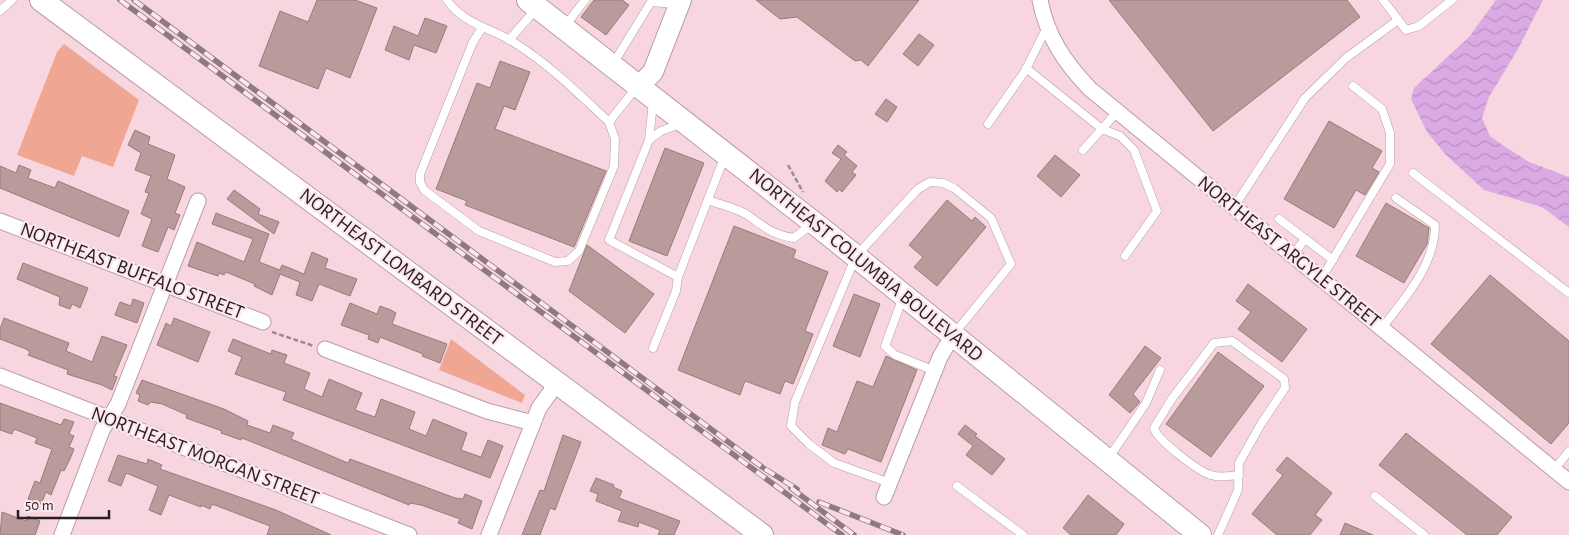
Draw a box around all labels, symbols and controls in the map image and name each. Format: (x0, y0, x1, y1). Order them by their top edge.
street label: NORTHEAST COLUMBIA BOULEVARD (745, 165, 987, 365)
street label: NORTHEAST ARGYLE STREET (1194, 172, 1384, 332)
street label: NORTHEAST LOMBARD STREET (296, 184, 506, 350)
street label: NORTHEAST BUFFALO STREET (17, 219, 247, 323)
street label: NORTHEAST MORGAN STREET (88, 403, 322, 509)
scale bar (18, 488, 109, 520)
text: 50 m (25, 498, 54, 513)

